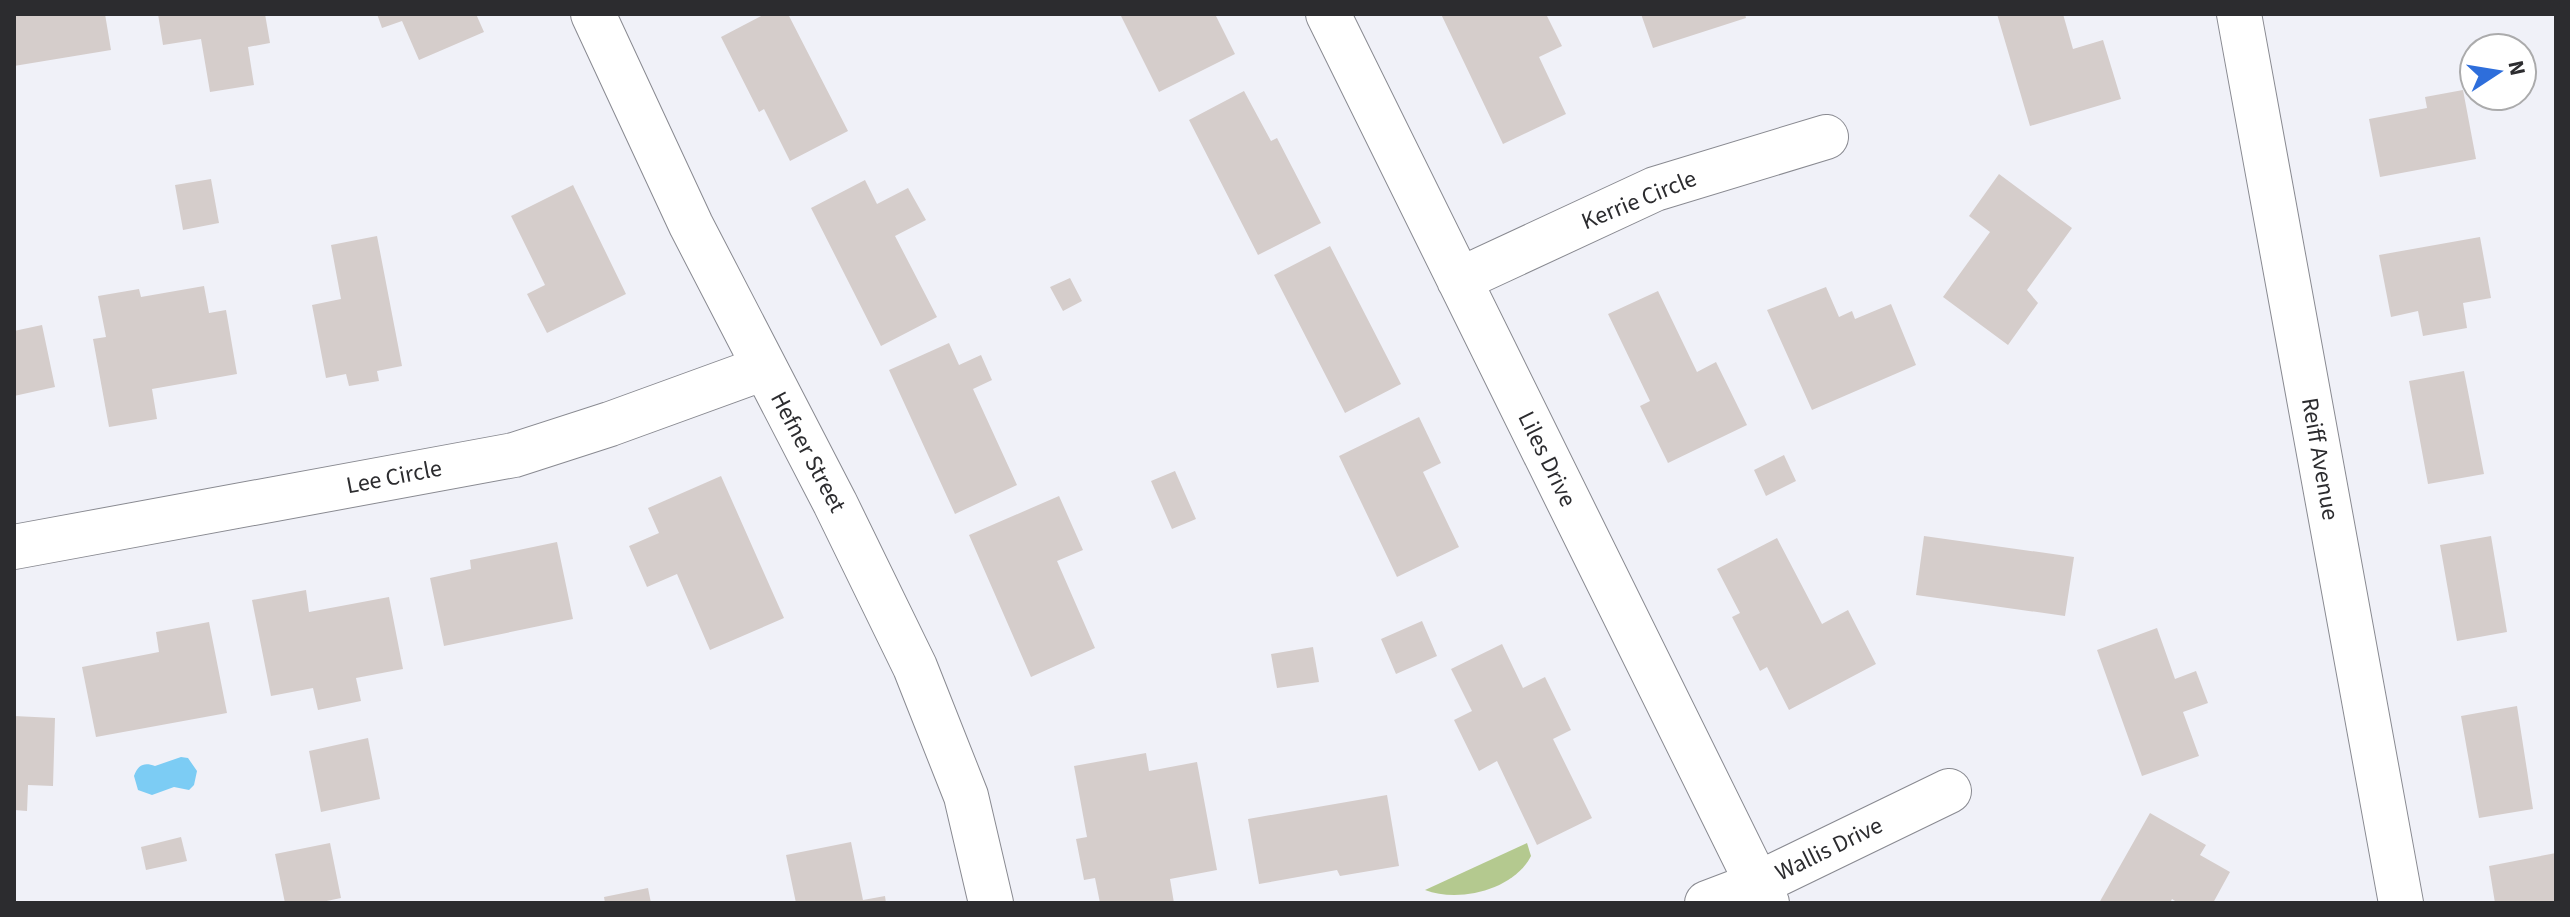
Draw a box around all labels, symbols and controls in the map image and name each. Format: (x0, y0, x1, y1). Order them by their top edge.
north arrow (2458, 32, 2538, 112)
text: N (2499, 58, 2534, 79)
street label: Kerrie Circle (1576, 161, 1702, 239)
street label: Hefner Street (761, 385, 855, 519)
street label: Reiff Avenue (2292, 395, 2348, 523)
street label: Liles Drive (1509, 405, 1585, 513)
street label: Lee Circle (343, 451, 445, 503)
street label: Wallis Drive (1769, 808, 1889, 890)

